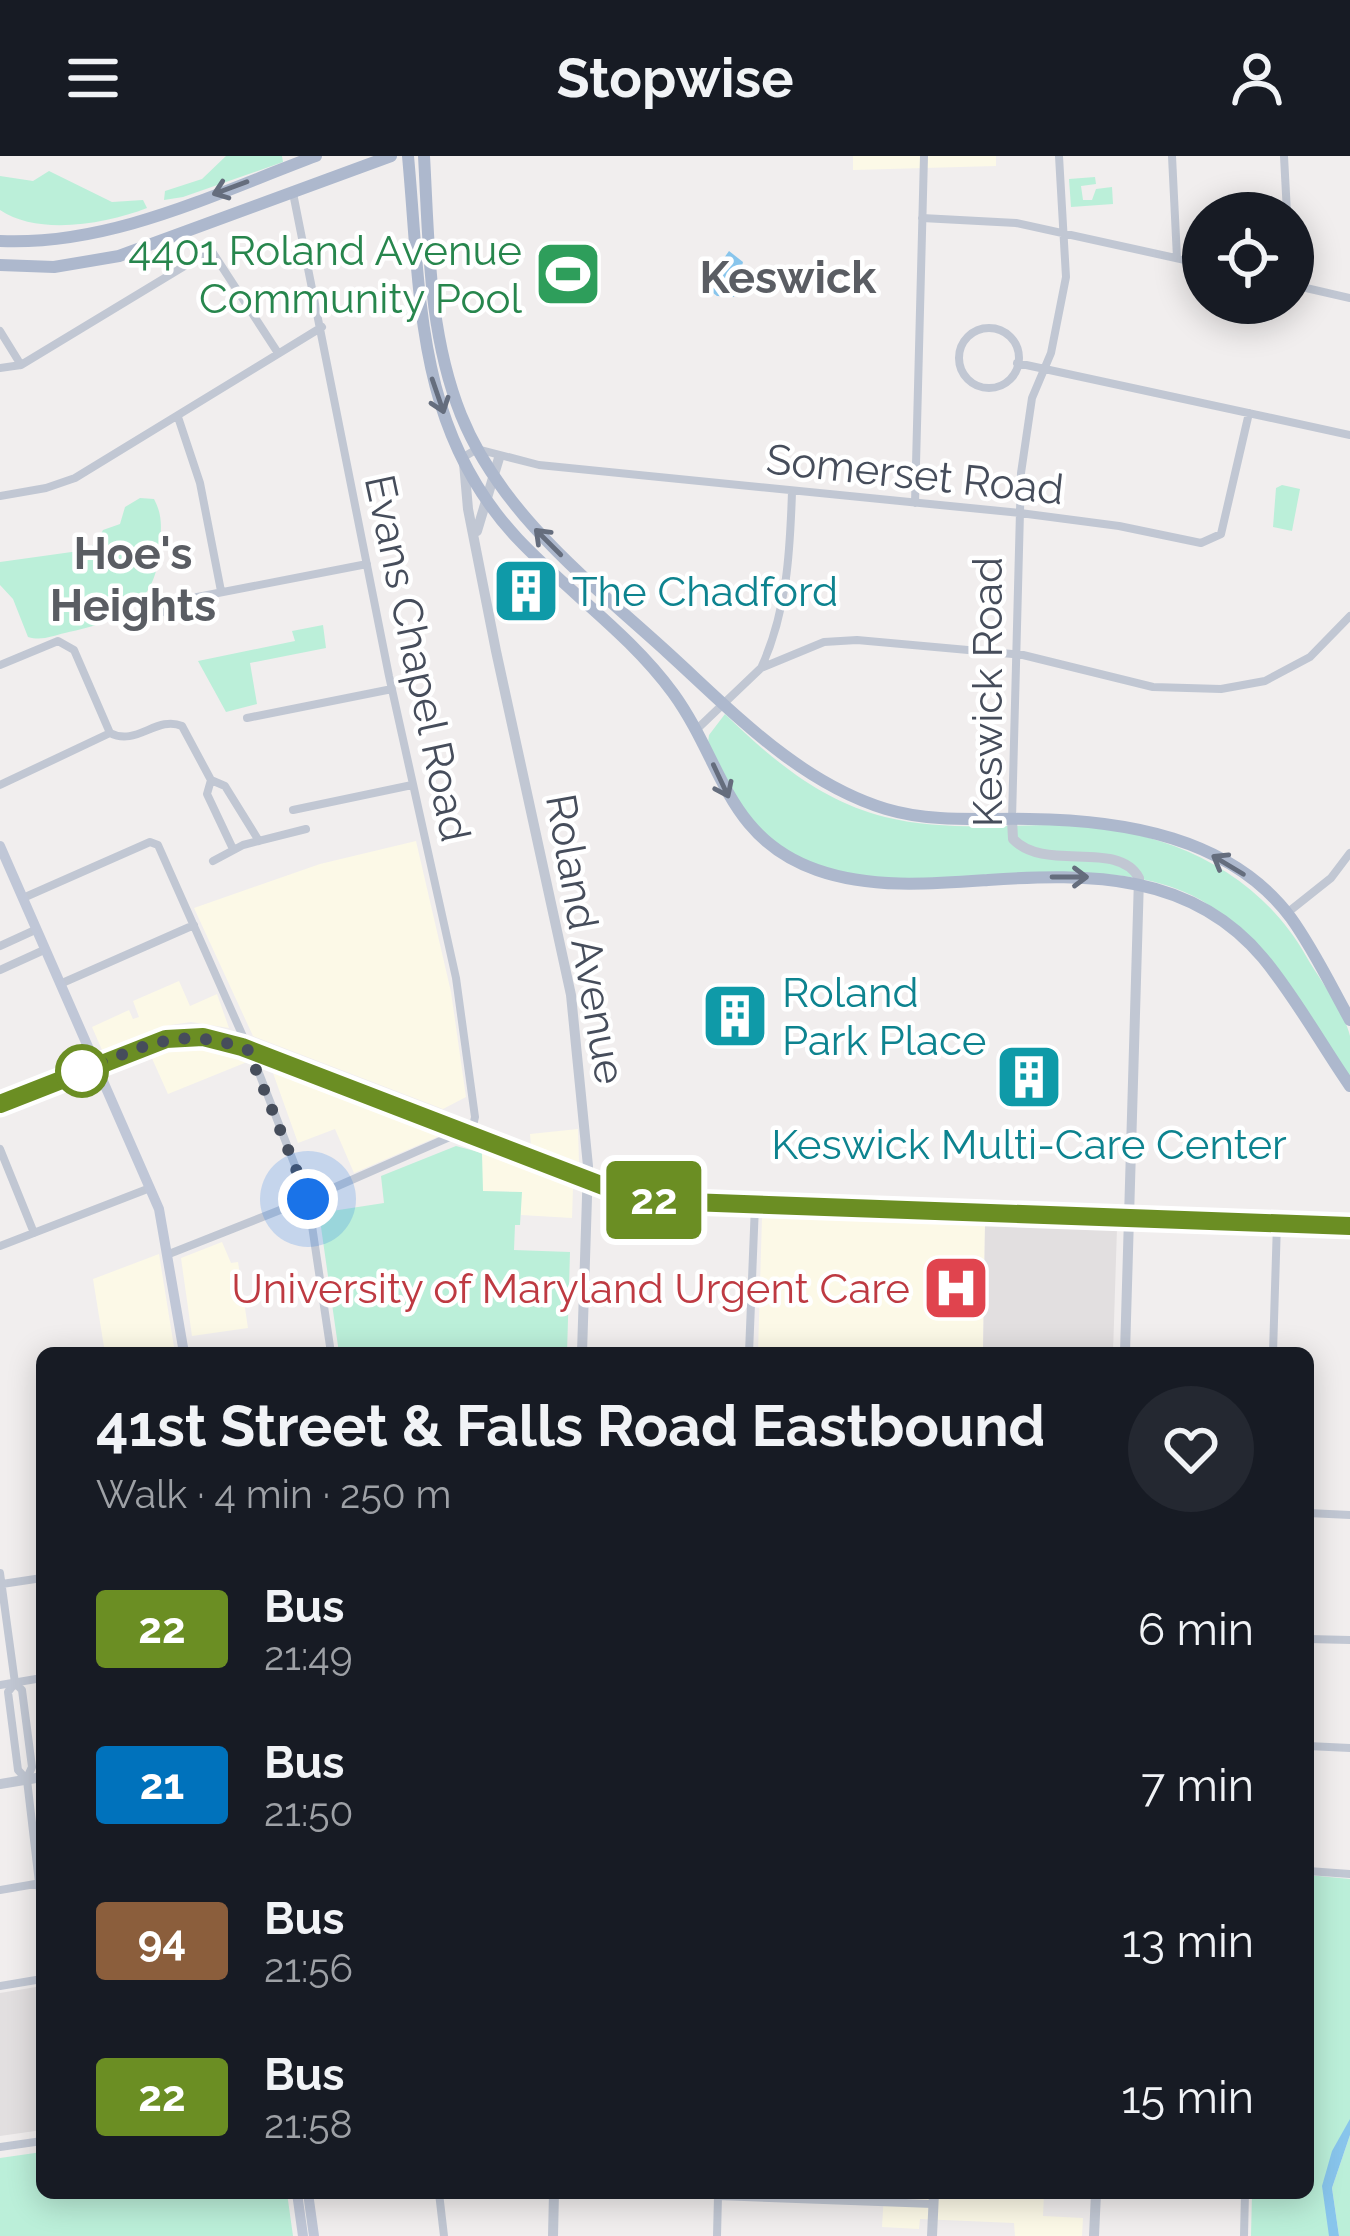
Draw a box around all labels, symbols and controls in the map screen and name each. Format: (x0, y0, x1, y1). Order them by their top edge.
icon: menu (60, 45, 126, 111)
icon: person (1224, 45, 1290, 111)
text: Stopwise (557, 46, 793, 110)
one-way arrow (212, 179, 249, 200)
map controls (1182, 192, 1314, 324)
button: locate (1182, 192, 1314, 324)
place label: 4401 Roland Avenue Community Pool (128, 226, 523, 323)
sports icon: 4401 Roland Avenue Community Pool (533, 239, 603, 309)
district label: Keswick (700, 251, 877, 304)
one-way arrow (429, 377, 450, 414)
street label: Somerset Road (764, 435, 1066, 514)
street label: Evans Chapel Road (355, 470, 480, 846)
district label: Hoe's Heights (50, 527, 216, 632)
one-way arrow (534, 528, 563, 557)
building icon: The Chadford (491, 556, 561, 626)
street label: Keswick Road (963, 557, 1012, 827)
place label: The Chadford (572, 567, 838, 616)
one-way arrow (712, 762, 734, 798)
street label: Roland Avenue (536, 790, 635, 1088)
one-way arrow (1212, 853, 1246, 877)
one-way arrow (1050, 866, 1089, 888)
place label: Roland Park Place (782, 968, 986, 1065)
building icon: Roland Park Place (700, 981, 770, 1051)
building icon: Keswick Multi-Care Center (994, 1042, 1064, 1112)
unlabelled marker (57, 1046, 107, 1096)
place label: Keswick Multi-Care Center (771, 1120, 1287, 1169)
line badge: 22 (600, 1161, 708, 1239)
your location (278, 1169, 338, 1229)
text: 22 (630, 1175, 678, 1224)
hospital icon: University of Maryland Urgent Care (921, 1253, 991, 1323)
place label: University of Maryland Urgent Care (231, 1264, 910, 1313)
button: heart (1128, 1386, 1254, 1512)
text: 41st Street & Falls Road Eastbound (96, 1392, 1045, 1459)
text: Walk · 4 min · 250 m (96, 1471, 451, 1517)
text: Bus (264, 1580, 345, 1633)
text: 6 min (1138, 1603, 1254, 1656)
text: 22 (138, 1604, 186, 1653)
text: 21:49 (264, 1633, 353, 1679)
text: Bus (264, 1736, 345, 1789)
text: 7 min (1141, 1759, 1254, 1812)
text: 21 (140, 1760, 184, 1809)
text: 21:50 (264, 1789, 353, 1835)
text: Bus (264, 1892, 345, 1945)
text: 13 min (1122, 1915, 1254, 1968)
text: 94 (138, 1916, 186, 1965)
text: 21:56 (264, 1945, 353, 1991)
text: Bus (264, 2048, 345, 2101)
text: 15 min (1121, 2071, 1254, 2124)
text: 22 (138, 2072, 186, 2121)
text: 21:58 (264, 2101, 353, 2147)

